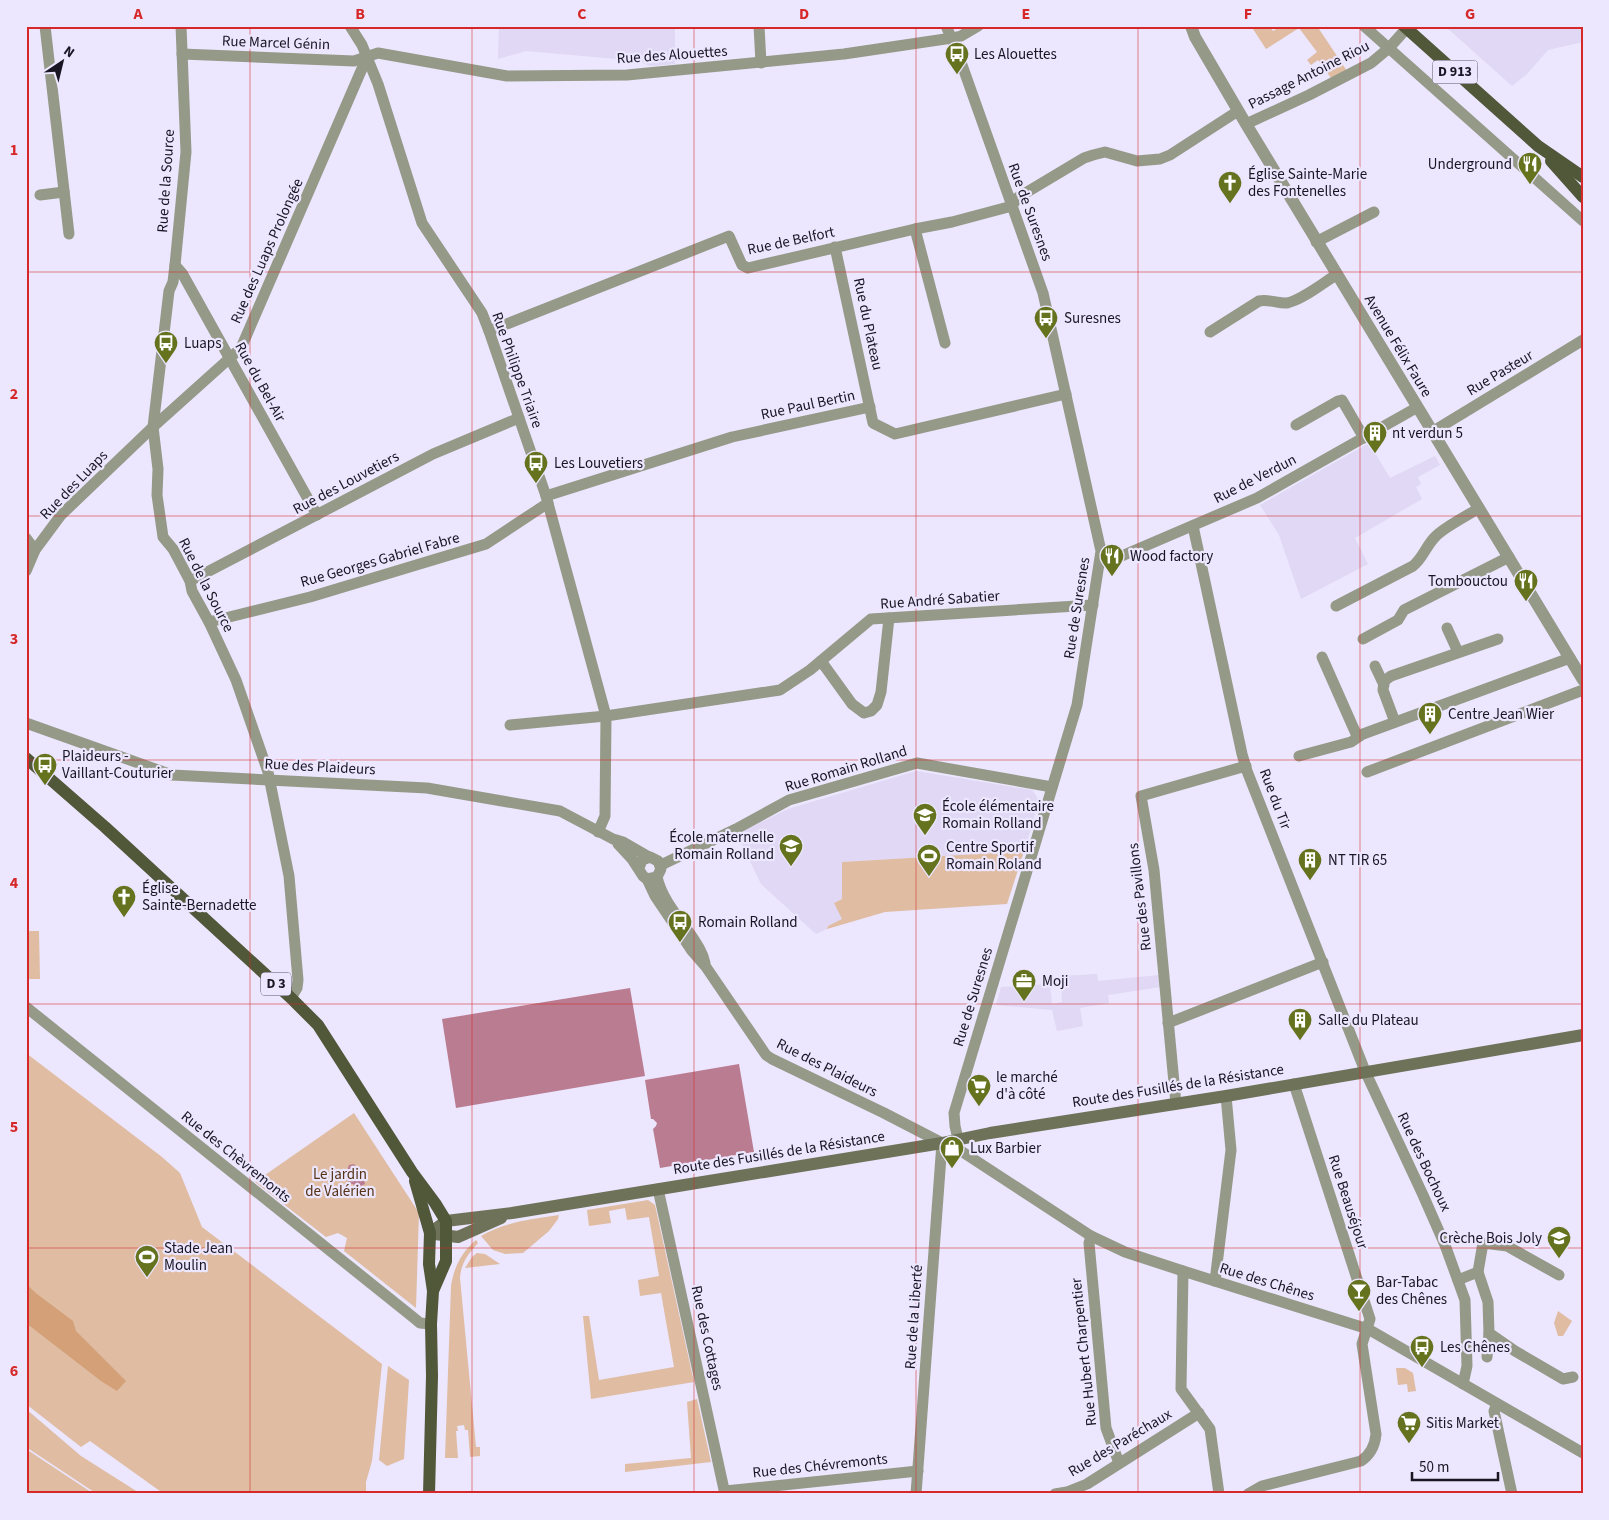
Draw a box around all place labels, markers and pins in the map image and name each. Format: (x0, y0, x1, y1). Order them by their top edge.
bus stop icon: Les Alouettes (944, 41, 970, 75)
place label: Les Alouettes (974, 44, 1057, 65)
restaurant icon: Underground (1517, 151, 1543, 185)
place label: Underground (1428, 154, 1512, 175)
place label: Église Sainte-Marie des Fontenelles (1248, 164, 1367, 202)
church icon: Église Sainte-Marie des Fontenelles (1217, 170, 1243, 204)
bus stop icon: Suresnes (1033, 305, 1059, 339)
place label: Suresnes (1064, 308, 1121, 329)
bus stop icon: Luaps (153, 330, 179, 364)
place label: Luaps (184, 333, 221, 354)
building icon: nt verdun 5 (1362, 420, 1388, 454)
place label: nt verdun 5 (1392, 423, 1463, 444)
bus stop icon: Les Louvetiers (523, 450, 549, 484)
place label: Les Louvetiers (554, 453, 643, 474)
restaurant icon: Wood factory (1099, 543, 1125, 577)
place label: Wood factory (1130, 546, 1213, 567)
restaurant icon: Tombouctou (1513, 568, 1539, 602)
place label: Tombouctou (1428, 571, 1508, 592)
building icon: Centre Jean Wier (1417, 701, 1443, 735)
place label: Centre Jean Wier (1448, 704, 1555, 725)
place label: Plaideurs - Vaillant-Couturier (62, 746, 174, 784)
bus stop icon: Plaideurs - Vaillant-Couturier (32, 752, 58, 786)
place label: École élémentaire Romain Rolland (942, 796, 1054, 834)
school or university icon: École élémentaire Romain Rolland (912, 802, 938, 836)
place label: École maternelle Romain Rolland (669, 827, 774, 865)
school or university icon: École maternelle Romain Rolland (778, 833, 804, 867)
place label: Centre Sportif Romain Roland (946, 837, 1042, 875)
sports icon: Centre Sportif Romain Roland (916, 843, 942, 877)
building icon: NT TIR 65 (1297, 847, 1323, 881)
place label: NT TIR 65 (1328, 850, 1387, 871)
place label: Église Sainte-Bernadette (142, 878, 257, 916)
church icon: Église Sainte-Bernadette (111, 884, 137, 918)
bus stop icon: Romain Rolland (667, 909, 693, 943)
place label: Romain Rolland (698, 912, 798, 933)
office icon: Moji (1011, 968, 1037, 1002)
place label: Moji (1042, 971, 1068, 992)
building icon: Salle du Plateau (1287, 1007, 1313, 1041)
place label: Salle du Plateau (1318, 1010, 1419, 1031)
place label: le marché d'à côté (996, 1067, 1058, 1105)
supermarket icon: le marché d'à côté (966, 1073, 992, 1107)
shop icon: Lux Barbier (939, 1135, 965, 1169)
place label: Lux Barbier (970, 1138, 1042, 1159)
school or university icon: Crèche Bois Joly (1546, 1225, 1572, 1259)
place label: Crèche Bois Joly (1439, 1228, 1542, 1249)
place label: Stade Jean Moulin (164, 1238, 233, 1276)
sports icon: Stade Jean Moulin (134, 1244, 160, 1278)
place label: Bar-Tabac des Chênes (1376, 1272, 1447, 1310)
bar icon: Bar-Tabac des Chênes (1346, 1278, 1372, 1312)
bus stop icon: Les Chênes (1409, 1334, 1435, 1368)
place label: Les Chênes (1440, 1337, 1510, 1358)
supermarket icon: Sitis Market (1396, 1410, 1422, 1444)
place label: Sitis Market (1426, 1413, 1499, 1434)

